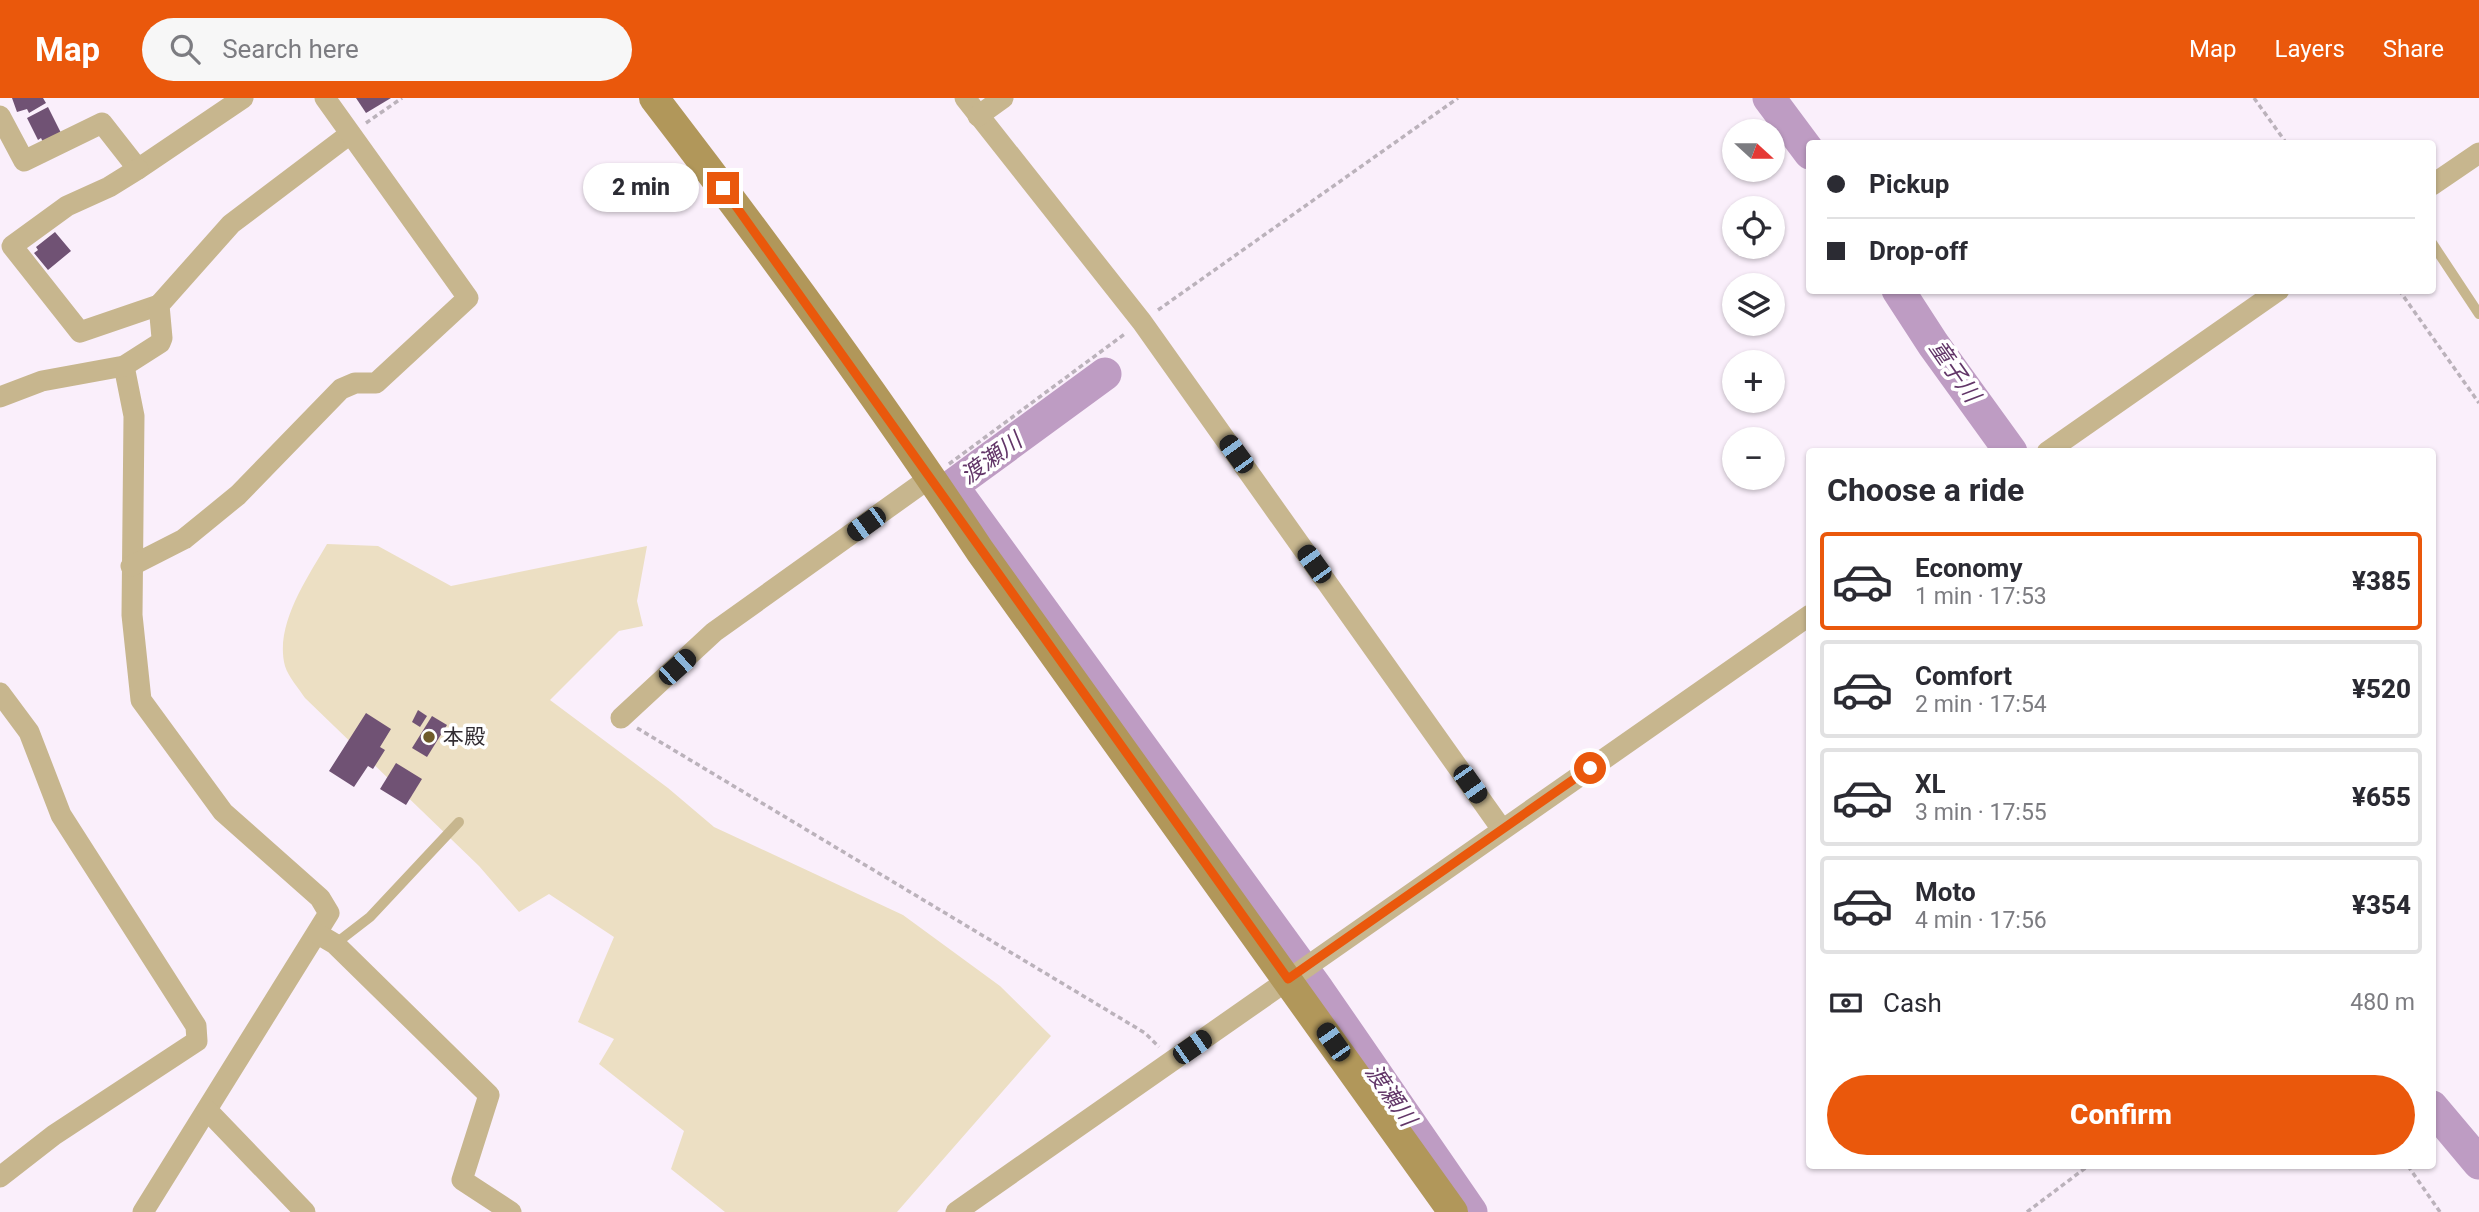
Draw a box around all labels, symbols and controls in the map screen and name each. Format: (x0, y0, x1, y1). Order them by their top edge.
search box (142, 18, 632, 81)
text: Map (35, 30, 100, 69)
icon: search (166, 30, 204, 68)
text: Search here (222, 34, 359, 64)
text: Map (2189, 35, 2237, 63)
text: Layers (2275, 35, 2345, 63)
text: Share (2383, 35, 2444, 63)
north arrow (1722, 119, 1785, 182)
map controls (1722, 119, 1785, 490)
callout: 2 min (583, 164, 698, 212)
text: Pickup (1869, 169, 1949, 199)
route end (707, 172, 739, 204)
text: 2 min (612, 174, 670, 201)
button: locate (1722, 196, 1785, 259)
text: Drop-off (1869, 236, 1968, 266)
button: layers (1722, 273, 1785, 336)
water label: 童子川 (1924, 335, 1987, 410)
button: + (1722, 350, 1785, 413)
water label: 渡瀬川 (955, 425, 1030, 490)
button: − (1722, 427, 1785, 490)
car (1216, 431, 1257, 477)
text: Choose a ride (1827, 471, 2024, 509)
car (843, 503, 890, 545)
car (1294, 541, 1335, 587)
icon: car (1831, 550, 1894, 613)
text: Economy (1915, 553, 2022, 583)
text: ¥385 (2352, 566, 2411, 596)
text: 1 min · 17:53 (1915, 583, 2047, 610)
car (655, 645, 700, 689)
icon: car (1831, 658, 1894, 721)
text: Comfort (1915, 661, 2012, 691)
text: ¥520 (2352, 674, 2411, 704)
text: 2 min · 17:54 (1915, 691, 2047, 718)
place label: 本殿 (443, 725, 485, 749)
marker: 本殿 (421, 729, 437, 745)
route start (1574, 752, 1606, 784)
car (1450, 761, 1491, 807)
icon: car (1831, 766, 1894, 829)
text: XL (1915, 769, 1946, 799)
text: ¥655 (2352, 782, 2411, 812)
text: 3 min · 17:55 (1915, 799, 2047, 826)
icon: car (1831, 874, 1894, 937)
text: Moto (1915, 877, 1976, 907)
text: ¥354 (2352, 890, 2411, 920)
text: 4 min · 17:56 (1915, 907, 2047, 934)
icon: cash (1827, 984, 1865, 1022)
text: Cash (1883, 988, 1942, 1018)
text: 480 m (2350, 989, 2415, 1016)
car (1313, 1019, 1354, 1065)
car (1169, 1026, 1216, 1068)
water label: 渡瀬川 (1360, 1059, 1423, 1134)
button: Confirm (1827, 1075, 2415, 1155)

